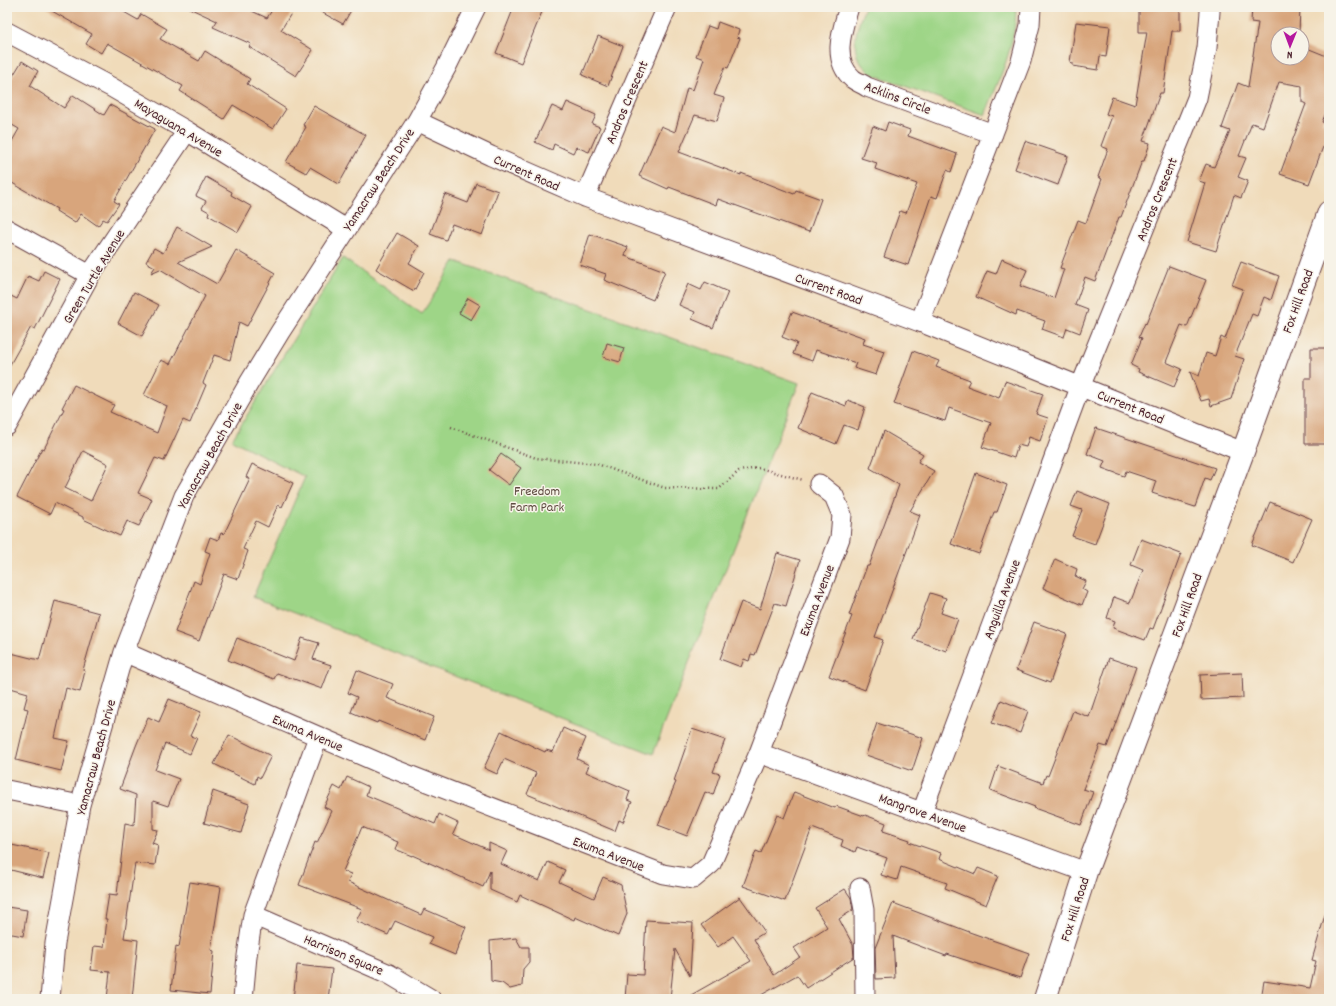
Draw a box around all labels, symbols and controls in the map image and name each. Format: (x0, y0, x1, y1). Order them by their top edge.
north arrow (1270, 26, 1310, 66)
text: N (1286, 46, 1293, 62)
street label: Andros Crescent (601, 58, 654, 148)
street label: Acklins Circle (861, 77, 934, 121)
street label: Mayaguana Avenue (130, 94, 226, 163)
street label: Yamacraw Beach Drive (339, 125, 420, 235)
street label: Current Road (490, 150, 562, 197)
street label: Andros Crescent (1132, 155, 1184, 245)
street label: Green Turtle Avenue (59, 226, 131, 328)
street label: Fox Hill Road (1278, 267, 1320, 336)
street label: Current Road (792, 268, 865, 311)
street label: Current Road (1094, 385, 1167, 430)
street label: Yamacraw Beach Drive (173, 399, 248, 513)
park label: Freedom Farm Park (510, 482, 565, 518)
street label: Anguilla Avenue (979, 557, 1027, 642)
street label: Exuma Avenue (795, 562, 841, 639)
street label: Fox Hill Road (1167, 571, 1209, 640)
street label: Yamacraw Beach Drive (72, 697, 122, 818)
street label: Exuma Avenue (269, 710, 346, 758)
street label: Mangrove Avenue (876, 789, 969, 839)
street label: Exuma Avenue (570, 832, 647, 878)
street label: Fox Hill Road (1056, 875, 1096, 944)
street label: Harrison Square (300, 930, 386, 982)

